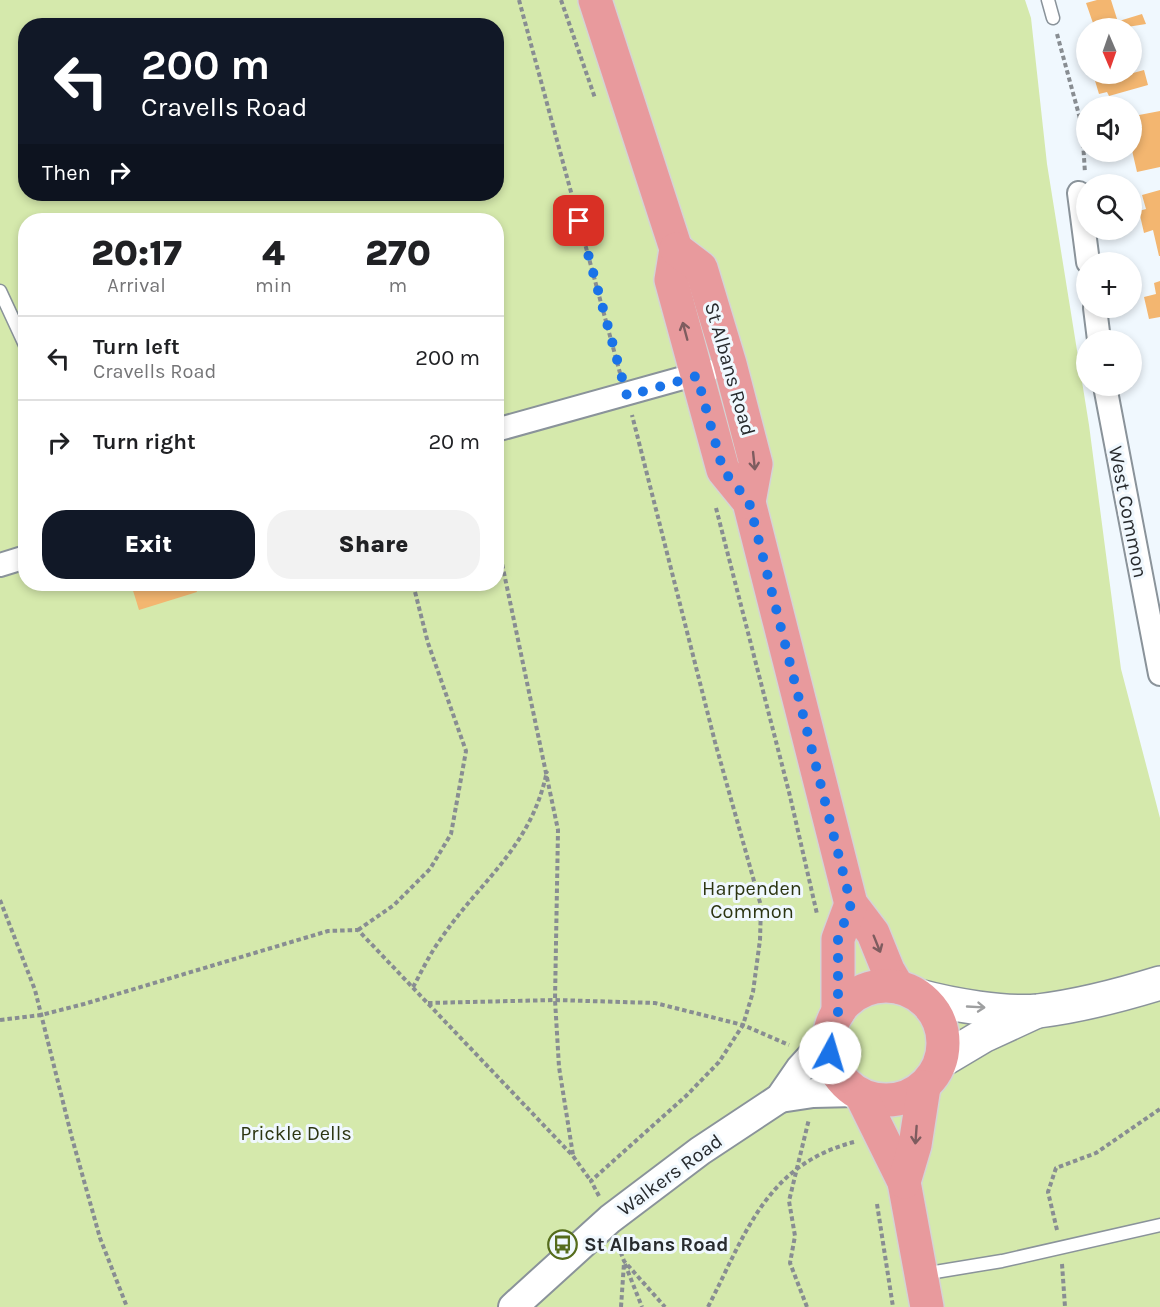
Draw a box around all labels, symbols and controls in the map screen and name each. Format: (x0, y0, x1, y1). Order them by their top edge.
north arrow (1076, 18, 1142, 84)
map controls (1076, 18, 1142, 396)
text: 200 m (141, 40, 270, 90)
icon: left (42, 42, 120, 120)
text: Cravells Road (141, 91, 307, 123)
button: sound (1076, 96, 1142, 162)
icon: right (103, 156, 136, 189)
text: Then (42, 160, 91, 186)
button: search (1076, 174, 1142, 240)
pin (553, 195, 604, 246)
icon: arrive (562, 204, 595, 237)
text: 20:17 (91, 232, 182, 274)
text: 4 (262, 232, 285, 274)
text: 270 (365, 232, 431, 274)
button: + (1076, 252, 1142, 318)
text: Arrival (107, 274, 166, 297)
text: min (255, 274, 292, 297)
text: m (389, 274, 407, 297)
street label: St Albans Road (700, 300, 760, 438)
one-way arrow (679, 322, 690, 341)
button: − (1076, 330, 1142, 396)
text: Turn left (93, 334, 180, 360)
icon: left (42, 342, 75, 375)
text: 200 m (415, 345, 480, 371)
text: Cravells Road (93, 360, 216, 383)
icon: right (42, 426, 75, 459)
text: Turn right (93, 429, 196, 455)
text: 20 m (428, 429, 480, 455)
street label: West Common (1104, 444, 1152, 580)
one-way arrow (749, 451, 760, 470)
button: Exit (42, 510, 255, 579)
button: Share (267, 510, 480, 579)
park label: Harpenden Common (702, 877, 802, 923)
one-way arrow (872, 934, 883, 953)
one-way arrow (966, 1002, 986, 1013)
position arrow (798, 1021, 862, 1085)
park label: Prickle Dells (240, 1122, 352, 1145)
one-way arrow (910, 1124, 921, 1144)
street label: Walkers Road (613, 1129, 727, 1221)
bus stop icon: St Albans Road (547, 1228, 579, 1260)
place label: St Albans Road (584, 1233, 729, 1256)

